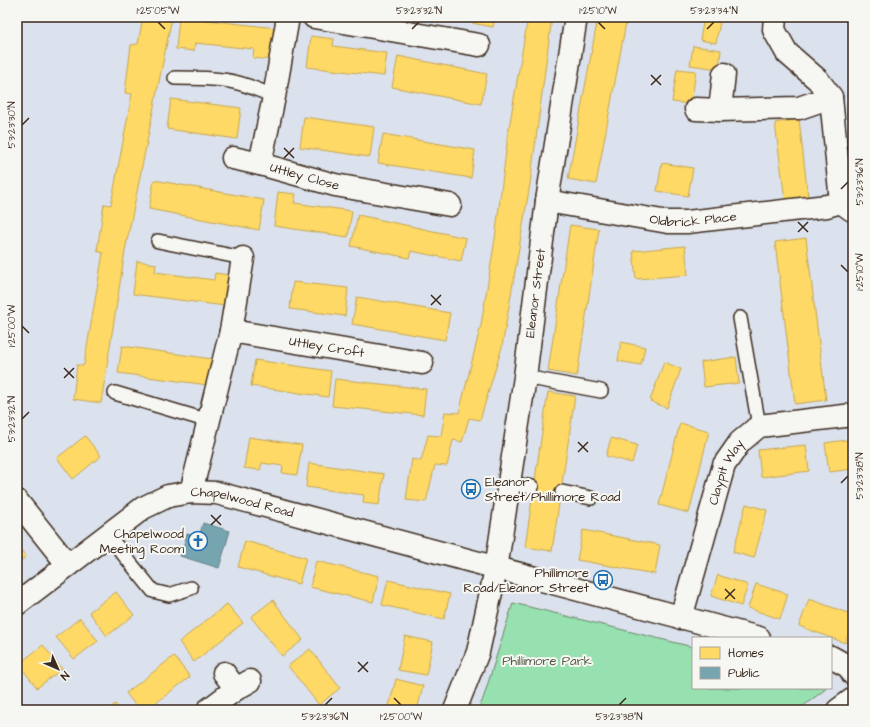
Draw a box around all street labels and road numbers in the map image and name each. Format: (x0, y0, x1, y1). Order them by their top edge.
street label: Uttley Close (268, 158, 341, 195)
street label: Oldbrick Place (648, 207, 738, 231)
street label: Eleanor Street (521, 247, 550, 339)
street label: Uttley Croft (288, 332, 366, 362)
street label: Claypit Way (704, 436, 749, 507)
street label: Chapelwood Road (190, 483, 296, 522)

